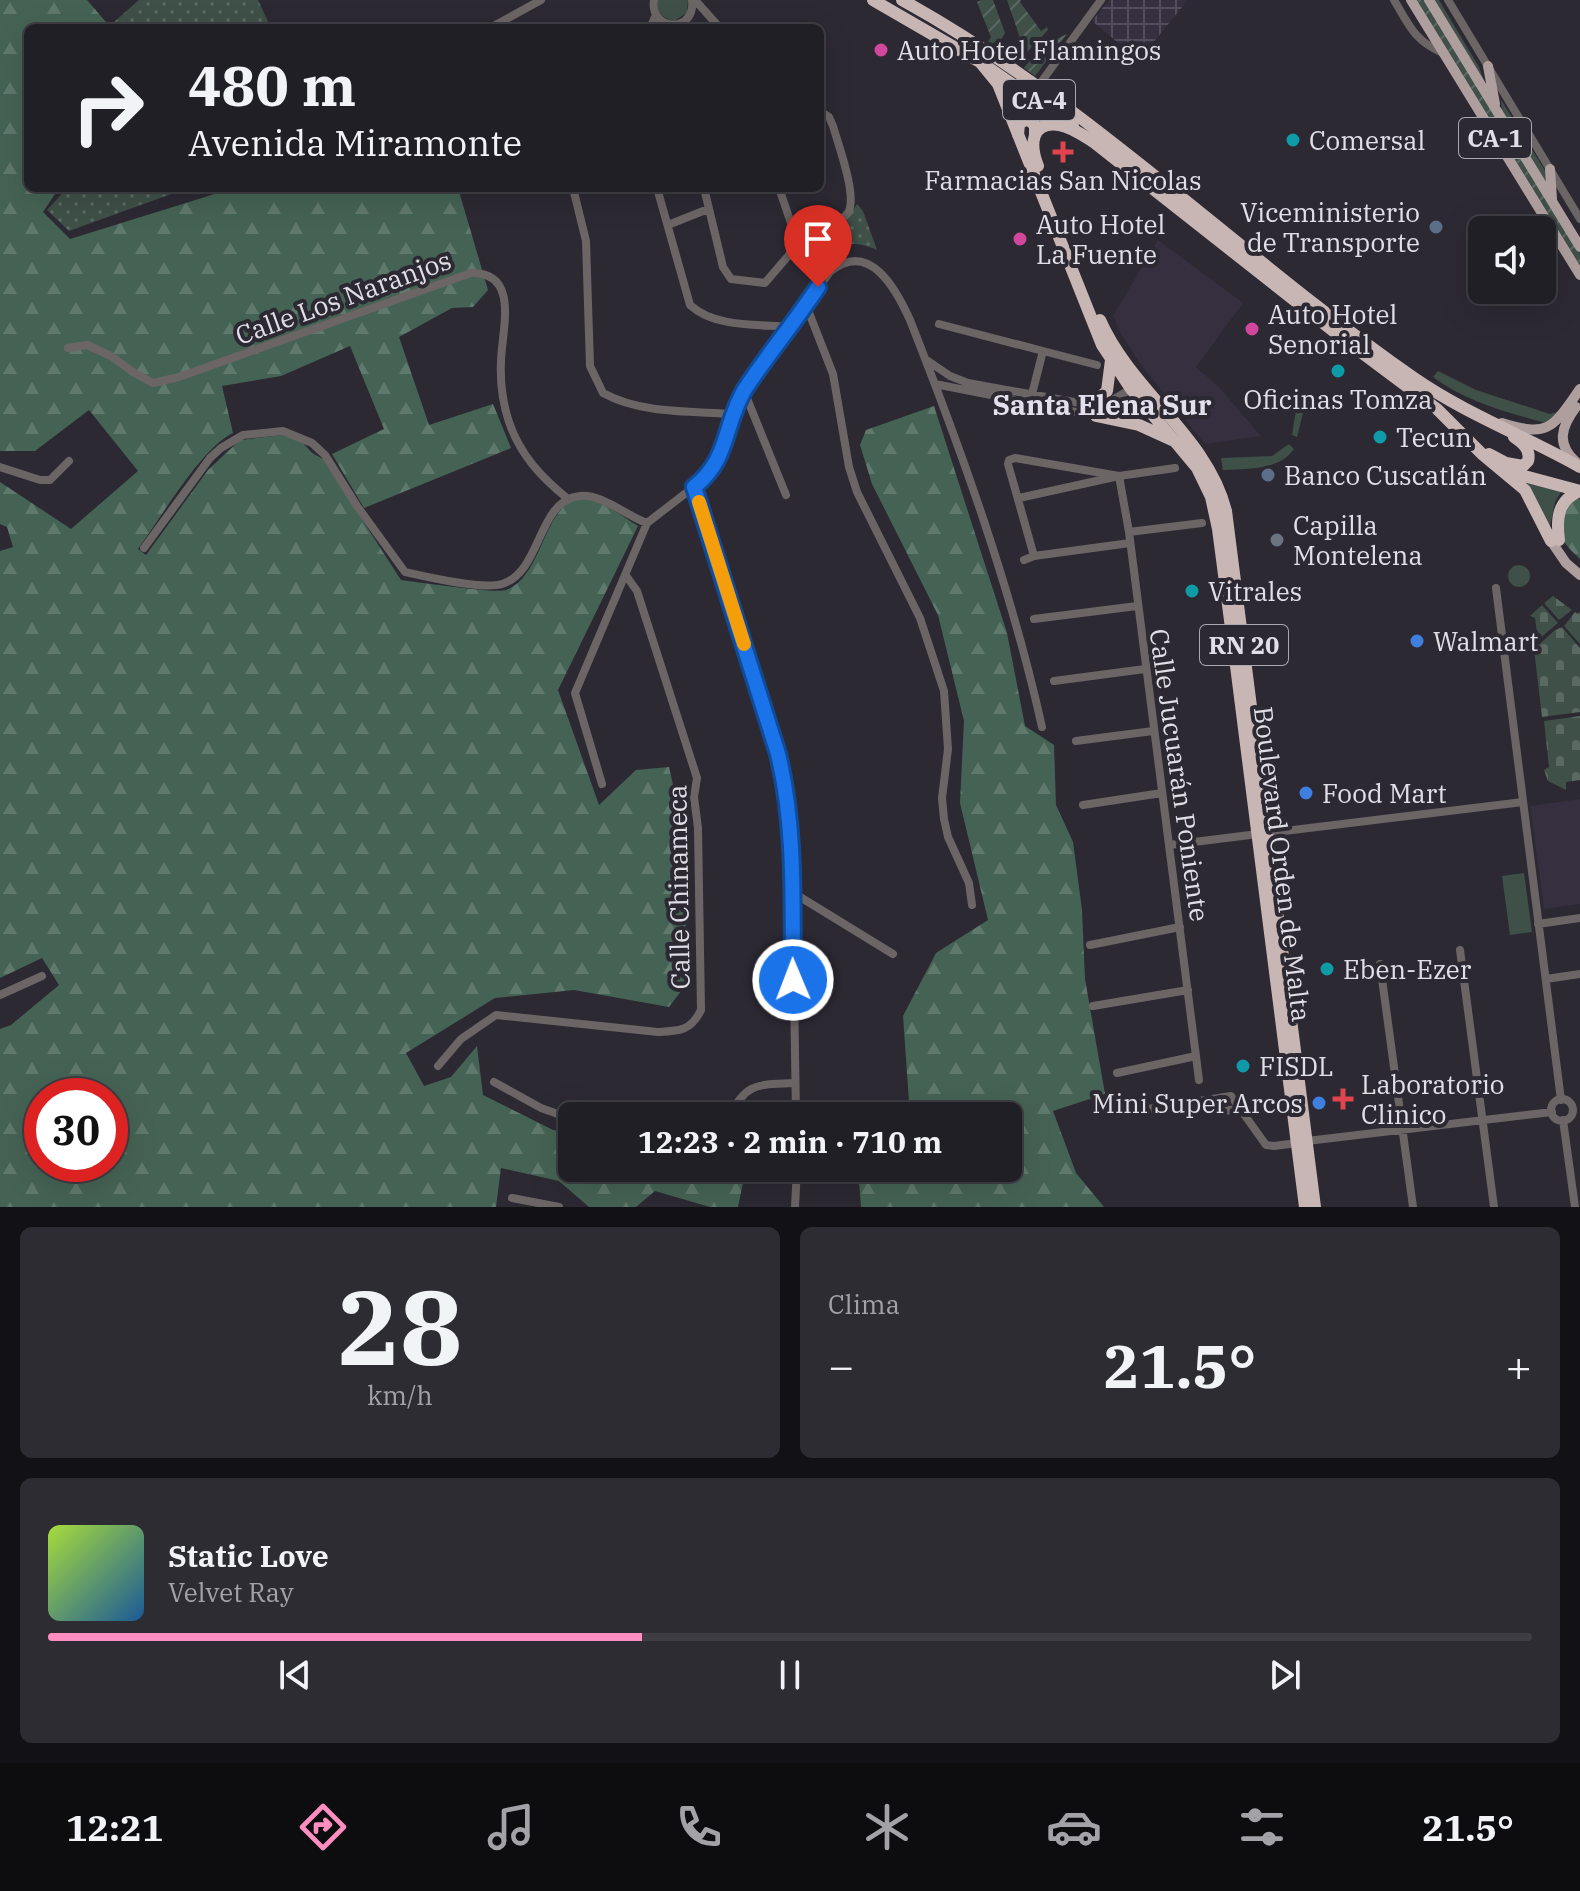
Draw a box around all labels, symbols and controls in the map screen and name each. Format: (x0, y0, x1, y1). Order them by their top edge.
place label: Auto Hotel Flamingos (897, 33, 1162, 67)
marker: Auto Hotel Flamingos (872, 41, 890, 59)
text: 480 m (188, 49, 356, 121)
icon: right (56, 56, 160, 160)
road number: CA-4 (1003, 80, 1075, 120)
road number: CA-1 (1459, 118, 1531, 158)
text: Avenida Miramonte (188, 119, 522, 166)
place label: Comersal (1309, 123, 1425, 157)
marker: Comersal (1284, 131, 1302, 149)
marker: Farmacias San Nicolas (1054, 143, 1072, 161)
place label: Farmacias San Nicolas (924, 163, 1202, 197)
place label: Viceministerio de Transporte (1240, 195, 1420, 259)
pin (784, 205, 852, 287)
place label: Auto Hotel La Fuente (1036, 207, 1165, 271)
map controls (1468, 216, 1556, 304)
button: sound (1468, 216, 1556, 304)
icon: arrive (796, 217, 840, 261)
marker: Viceministerio de Transporte (1427, 218, 1445, 236)
marker: Auto Hotel La Fuente (1011, 230, 1029, 248)
street label: Calle Los Naranjos (231, 242, 455, 352)
place label: Auto Hotel Senorial (1268, 297, 1397, 361)
marker: Auto Hotel Senorial (1243, 320, 1261, 338)
marker: Oficinas Tomza (1329, 362, 1347, 380)
place label: Oficinas Tomza (1244, 382, 1432, 416)
district label: Santa Elena Sur (992, 386, 1212, 423)
place label: Tecun (1396, 420, 1472, 454)
marker: Tecun (1371, 428, 1389, 446)
place label: Banco Cuscatlán (1284, 458, 1487, 492)
marker: Banco Cuscatlán (1259, 466, 1277, 484)
place label: Capilla Montelena (1293, 508, 1423, 572)
marker: Capilla Montelena (1268, 531, 1286, 549)
place label: Vitrales (1208, 574, 1302, 608)
marker: Vitrales (1183, 582, 1201, 600)
place label: Walmart (1433, 624, 1539, 658)
road number: RN 20 (1200, 625, 1288, 665)
street label: Calle Jucuarán Poniente (1143, 626, 1217, 924)
marker: Walmart (1408, 632, 1426, 650)
street label: Boulevard Orden de Malta (1247, 704, 1319, 1024)
place label: Food Mart (1322, 776, 1447, 810)
street label: Calle Chinameca (659, 784, 697, 990)
marker: Food Mart (1297, 784, 1315, 802)
position arrow (751, 938, 835, 1022)
place label: Eben-Ezer (1343, 952, 1472, 986)
marker: Eben-Ezer (1318, 960, 1336, 978)
place label: FISDL (1259, 1049, 1333, 1083)
marker: FISDL (1234, 1057, 1252, 1075)
place label: Laboratorio Clinico (1361, 1067, 1505, 1131)
speed limit sign: 30 (24, 1078, 128, 1182)
place label: Mini Super Arcos (1092, 1086, 1303, 1120)
marker: Laboratorio Clinico (1332, 1088, 1354, 1110)
marker: Mini Super Arcos (1310, 1094, 1328, 1112)
text: 12:23 · 2 min · 710 m (638, 1122, 942, 1161)
text: 28 (338, 1258, 462, 1394)
text: Clima (828, 1287, 900, 1321)
text: 21.5° (1103, 1326, 1257, 1405)
text: − (828, 1337, 854, 1394)
text: + (1506, 1337, 1532, 1394)
text: km/h (367, 1378, 433, 1412)
text: Static Love (168, 1536, 329, 1575)
text: Velvet Ray (168, 1575, 294, 1609)
icon: previous (273, 1653, 317, 1697)
icon: pause (768, 1653, 812, 1697)
icon: next (1263, 1653, 1307, 1697)
icon: directions (295, 1799, 351, 1855)
icon: music (483, 1799, 539, 1855)
icon: phone (671, 1799, 727, 1855)
icon: climate (859, 1799, 915, 1855)
icon: car (1046, 1799, 1102, 1855)
icon: filters (1234, 1799, 1290, 1855)
text: 12:21 (66, 1804, 163, 1851)
text: 21.5° (1422, 1804, 1514, 1851)

